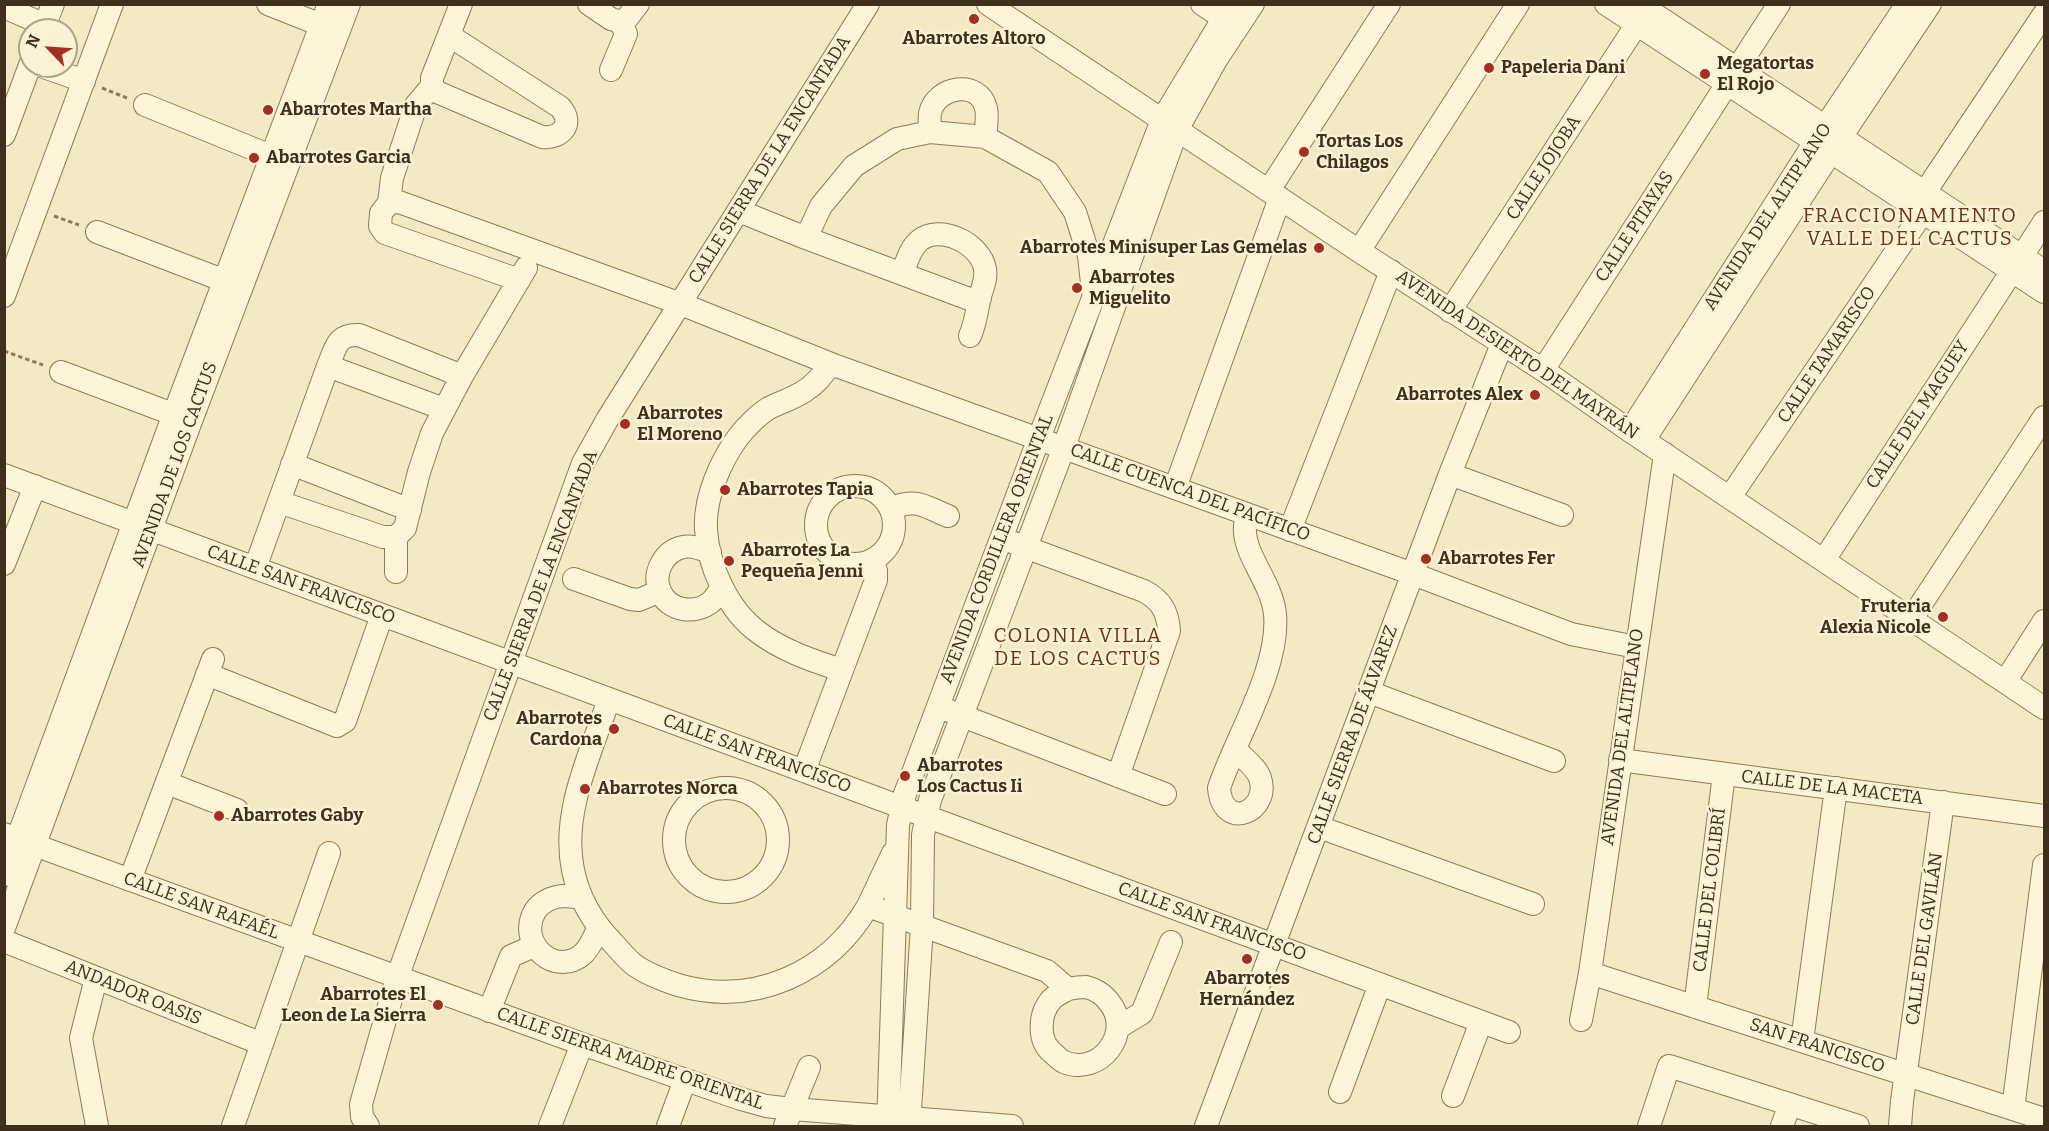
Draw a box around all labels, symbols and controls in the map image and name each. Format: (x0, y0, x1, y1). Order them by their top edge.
marker: Abarrotes Altoro (967, 12, 981, 26)
north arrow (18, 18, 78, 78)
place label: Abarrotes Altoro (902, 28, 1046, 50)
text: N (22, 31, 44, 51)
street label: CALLE SIERRA DE LA ENCANTADA (684, 32, 856, 288)
place label: Megatortas El Rojo (1717, 53, 1814, 96)
place label: Papeleria Dani (1501, 57, 1625, 79)
marker: Papeleria Dani (1482, 61, 1496, 75)
marker: Megatortas El Rojo (1698, 67, 1712, 81)
place label: Abarrotes Martha (280, 99, 432, 121)
marker: Abarrotes Martha (261, 103, 275, 117)
street label: CALLE JOJOBA (1502, 112, 1586, 224)
street label: AVENIDA DEL ALTIPLANO (1699, 119, 1837, 315)
place label: Tortas Los Chilagos (1316, 131, 1403, 174)
marker: Tortas Los Chilagos (1297, 145, 1311, 159)
place label: Abarrotes Garcia (266, 147, 411, 169)
marker: Abarrotes Garcia (247, 151, 261, 165)
street label: CALLE PITAYAS (1591, 168, 1679, 286)
district label: FRACCIONAMIENTO VALLE DEL CACTUS (1803, 204, 2017, 251)
place label: Abarrotes Minisuper Las Gemelas (1020, 237, 1307, 259)
marker: Abarrotes Minisuper Las Gemelas (1312, 241, 1326, 255)
street label: AVENIDA DESIERTO DEL MAYRÁN (1392, 266, 1642, 444)
place label: Abarrotes Miguelito (1089, 267, 1175, 310)
marker: Abarrotes Miguelito (1070, 281, 1084, 295)
street label: CALLE TAMARISCO (1773, 283, 1881, 427)
street label: CALLE DEL MAGUEY (1862, 337, 1974, 493)
street label: AVENIDA DE LOS CACTUS (128, 359, 222, 571)
place label: Abarrotes Alex (1396, 384, 1523, 406)
marker: Abarrotes Alex (1528, 388, 1542, 402)
place label: Abarrotes El Moreno (637, 403, 723, 446)
street label: AVENIDA CORDILLERA ORIENTAL (936, 411, 1058, 687)
marker: Abarrotes El Moreno (618, 417, 632, 431)
street label: CALLE CUENCA DEL PACÍFICO (1067, 439, 1313, 547)
street label: CALLE SIERRA DE LA ENCANTADA (479, 447, 603, 725)
place label: Abarrotes Tapia (737, 479, 873, 501)
marker: Abarrotes Tapia (718, 483, 732, 497)
place label: Abarrotes La Pequeña Jenni (741, 540, 863, 582)
street label: CALLE SAN FRANCISCO (204, 541, 398, 629)
place label: Abarrotes Fer (1438, 548, 1555, 570)
marker: Abarrotes Fer (1419, 552, 1433, 566)
marker: Abarrotes La Pequeña Jenni (722, 554, 736, 568)
place label: Fruteria Alexia Nicole (1820, 596, 1931, 638)
marker: Fruteria Alexia Nicole (1936, 610, 1950, 624)
street label: CALLE SIERRA DE ÁLVAREZ (1303, 623, 1403, 847)
district label: COLONIA VILLA DE LOS CACTUS (994, 624, 1162, 671)
street label: AVENIDA DEL ALTIPLANO (1597, 627, 1649, 847)
place label: Abarrotes Cardona (516, 708, 602, 750)
street label: CALLE SAN FRANCISCO (660, 710, 854, 798)
marker: Abarrotes Cardona (607, 722, 621, 736)
place label: Abarrotes Los Cactus Ii (917, 755, 1022, 798)
street label: CALLE DE LA MACETA (1740, 766, 1924, 810)
marker: Abarrotes Los Cactus Ii (898, 769, 912, 783)
place label: Abarrotes Norca (597, 778, 738, 800)
marker: Abarrotes Norca (578, 782, 592, 796)
place label: Abarrotes Gaby (231, 805, 363, 827)
street label: CALLE DEL COLIBRÍ (1689, 806, 1731, 974)
marker: Abarrotes Gaby (212, 809, 226, 823)
street label: CALLE DEL GAVILÁN (1902, 851, 1948, 1027)
street label: CALLE SAN RAFAÉL (120, 868, 282, 944)
street label: CALLE SAN FRANCISCO (1115, 878, 1309, 966)
marker: Abarrotes Hernández (1240, 952, 1254, 966)
street label: ANDADOR OASIS (62, 956, 204, 1030)
place label: Abarrotes Hernández (1199, 968, 1295, 1010)
place label: Abarrotes El Leon de La Sierra (281, 984, 426, 1026)
marker: Abarrotes El Leon de La Sierra (431, 998, 445, 1012)
street label: CALLE SIERRA MADRE ORIENTAL (494, 1003, 766, 1115)
street label: SAN FRANCISCO (1747, 1014, 1887, 1078)

